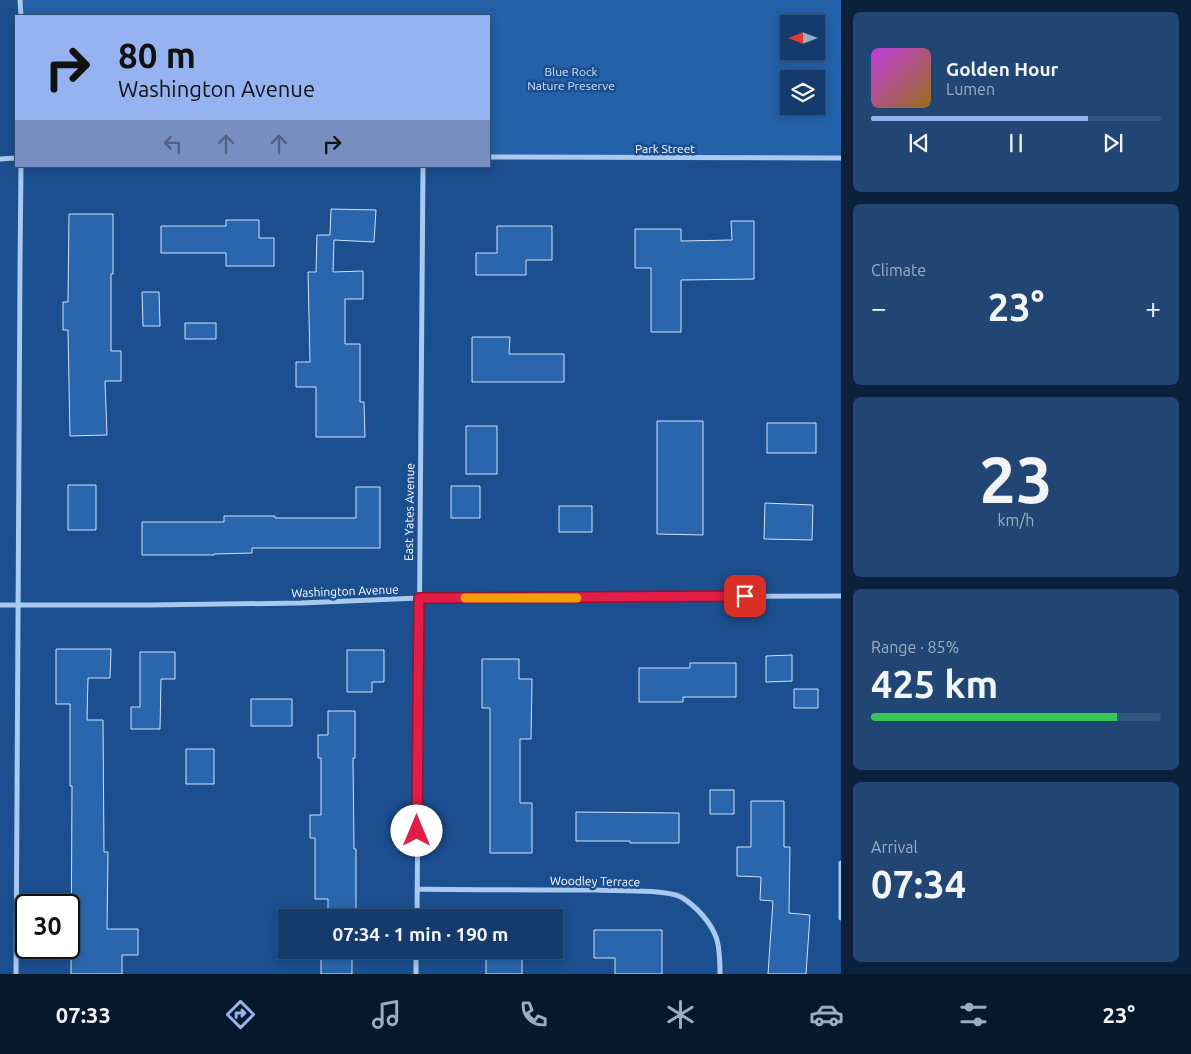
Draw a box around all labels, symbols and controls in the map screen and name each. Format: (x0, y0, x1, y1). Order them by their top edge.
north arrow (780, 15, 825, 60)
map controls (780, 15, 825, 115)
icon: right (35, 35, 100, 100)
text: 80 m (118, 35, 196, 75)
text: Golden Hour (946, 58, 1058, 80)
park label: Blue Rock Nature Preserve (527, 65, 615, 92)
button: layers (780, 70, 825, 115)
text: Washington Avenue (118, 76, 315, 101)
text: Lumen (946, 80, 995, 98)
icon: previous (905, 129, 933, 157)
icon: pause (1002, 129, 1030, 157)
icon: next (1099, 129, 1127, 157)
icon: left (159, 130, 187, 158)
icon: ahead (212, 130, 240, 158)
icon: ahead (265, 130, 293, 158)
icon: right (318, 130, 346, 158)
street label: Park Street (635, 142, 695, 155)
text: Climate (871, 261, 926, 279)
text: 23° (988, 286, 1044, 328)
text: − (871, 292, 887, 323)
text: + (1145, 292, 1161, 323)
text: 23 (979, 442, 1053, 515)
street label: East Yates Avenue (402, 463, 416, 561)
text: km/h (998, 511, 1034, 529)
pin (724, 575, 766, 617)
icon: arrive (731, 582, 759, 610)
street label: Washington Avenue (291, 583, 399, 599)
text: Range · 85% (871, 638, 959, 656)
text: 425 km (871, 663, 998, 705)
position arrow (390, 804, 442, 856)
text: Arrival (871, 838, 918, 856)
text: 07:34 (871, 863, 966, 905)
street label: Woodley Terrace (550, 874, 640, 888)
speed limit sign: 30 (15, 894, 80, 959)
text: 07:34 · 1 min · 190 m (333, 923, 508, 945)
icon: directions (223, 997, 258, 1032)
icon: music (369, 997, 404, 1032)
icon: phone (516, 997, 551, 1032)
icon: climate (663, 997, 698, 1032)
icon: car (809, 997, 844, 1032)
icon: filters (956, 997, 991, 1032)
text: 07:33 (56, 1002, 111, 1027)
text: 23° (1102, 1002, 1135, 1027)

